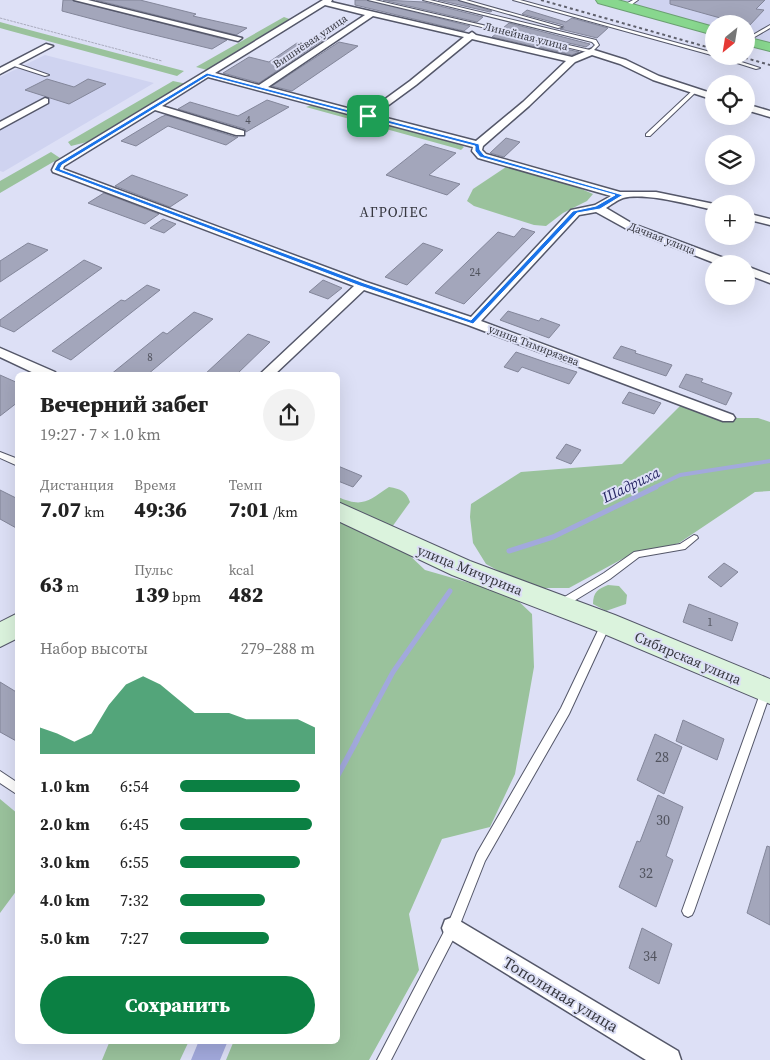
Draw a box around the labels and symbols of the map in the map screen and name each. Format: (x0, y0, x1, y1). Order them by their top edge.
street label: Вишнёвая улица (270, 11, 351, 72)
north arrow (705, 15, 755, 65)
street label: Линейная улица (482, 19, 570, 54)
pin (347, 95, 389, 137)
house number: 4 (245, 113, 251, 128)
district label: АГРОЛЕС (360, 202, 428, 222)
street label: Дачная улица (626, 219, 698, 258)
house number: 24 (470, 265, 481, 280)
street label: улица Тимирязева (486, 321, 582, 370)
house number: 8 (147, 350, 153, 365)
water label: Шадриха (597, 461, 663, 508)
street label: улица Мичурина (414, 540, 527, 601)
house number: 1 (707, 615, 713, 630)
street label: Сибирская улица (632, 627, 745, 690)
house number: 28 (655, 747, 669, 767)
house number: 30 (656, 810, 670, 830)
house number: 32 (639, 863, 653, 883)
house number: 34 (643, 946, 657, 966)
street label: Тополиная улица (499, 951, 623, 1038)

